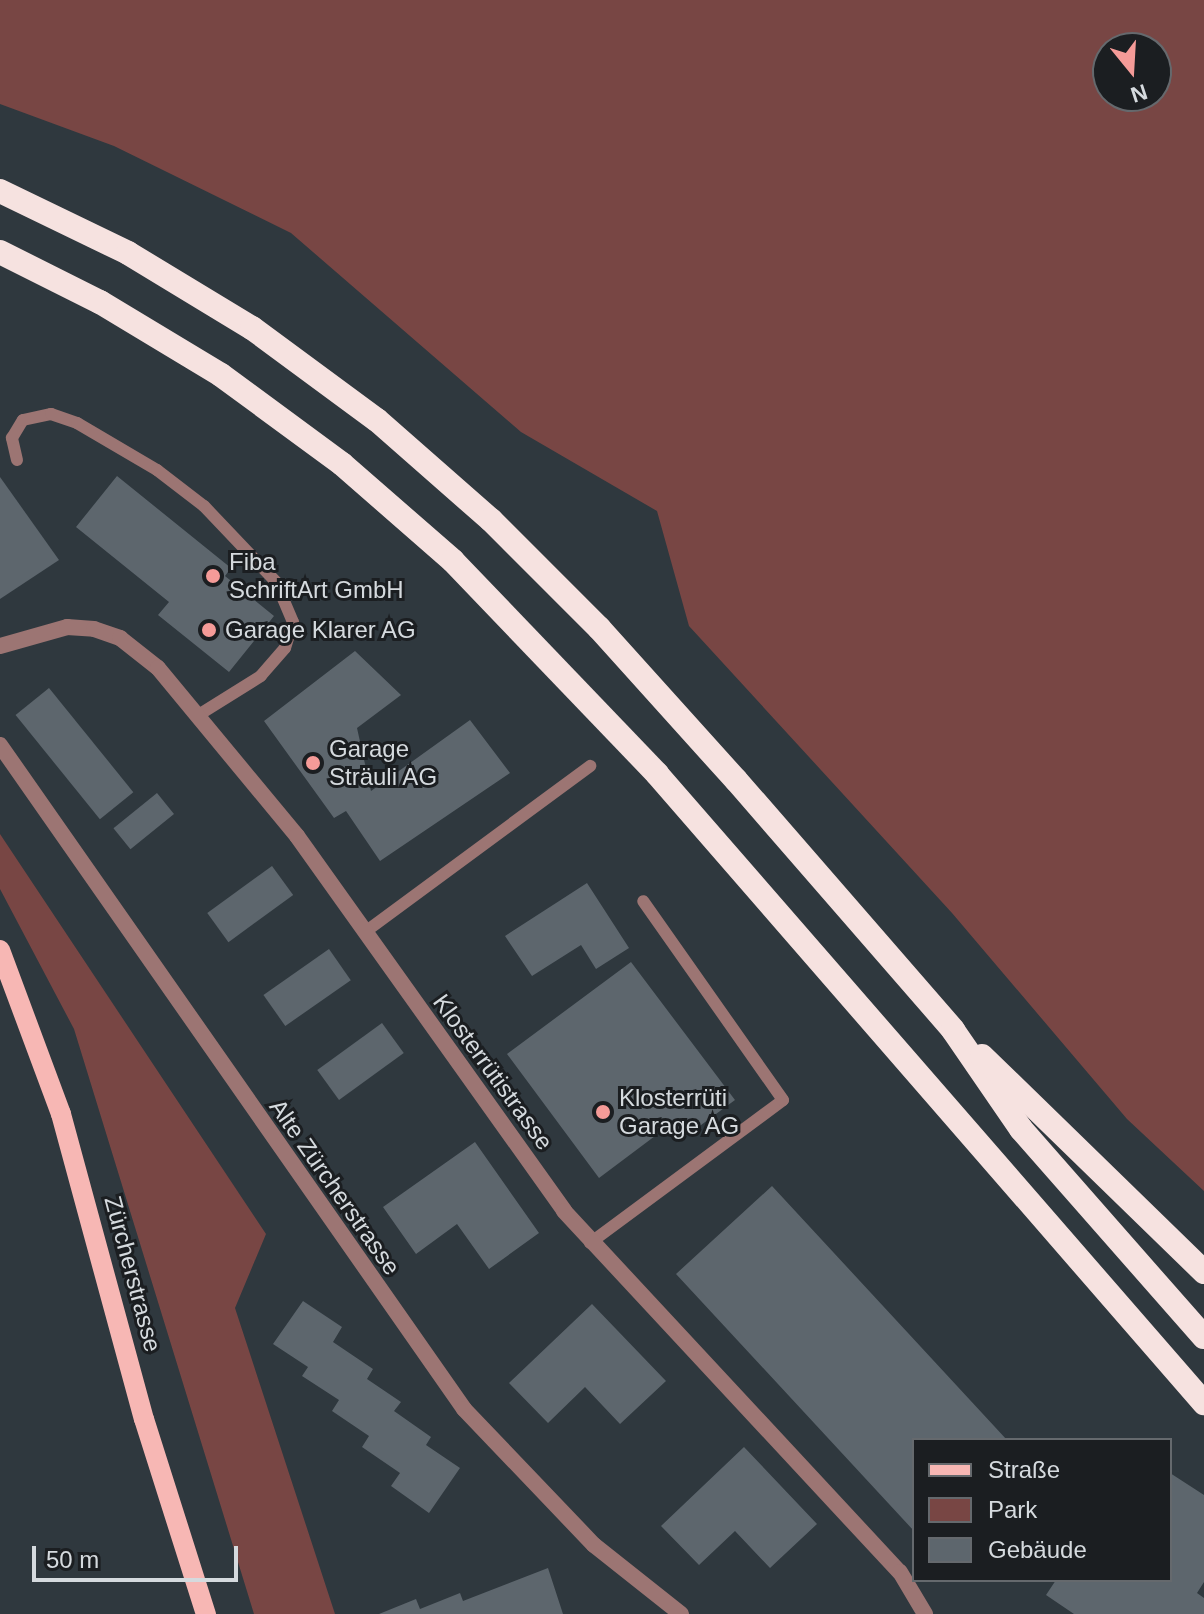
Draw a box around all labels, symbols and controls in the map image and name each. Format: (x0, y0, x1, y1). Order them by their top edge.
north arrow (1092, 32, 1172, 112)
text: N (1128, 79, 1150, 108)
place label: Fiba SchriftArt GmbH (229, 548, 404, 604)
marker: Fiba SchriftArt GmbH (204, 567, 222, 585)
place label: Garage Klarer AG (225, 616, 417, 644)
marker: Garage Klarer AG (200, 621, 218, 639)
place label: Garage Sträuli AG (329, 735, 438, 791)
marker: Garage Sträuli AG (304, 754, 322, 772)
street label: Klosterrütistrasse (427, 989, 559, 1155)
place label: Klosterrüti Garage AG (619, 1084, 740, 1140)
street label: Alte Zürcherstrasse (264, 1094, 406, 1280)
marker: Klosterrüti Garage AG (594, 1103, 612, 1121)
street label: Zürcherstrasse (98, 1193, 168, 1355)
legend (912, 1438, 1172, 1582)
text: Straße (988, 1456, 1060, 1483)
text: Park (988, 1496, 1037, 1523)
scale bar (36, 1530, 242, 1580)
text: Gebäude (988, 1536, 1087, 1563)
text: 50 m (46, 1546, 99, 1573)

